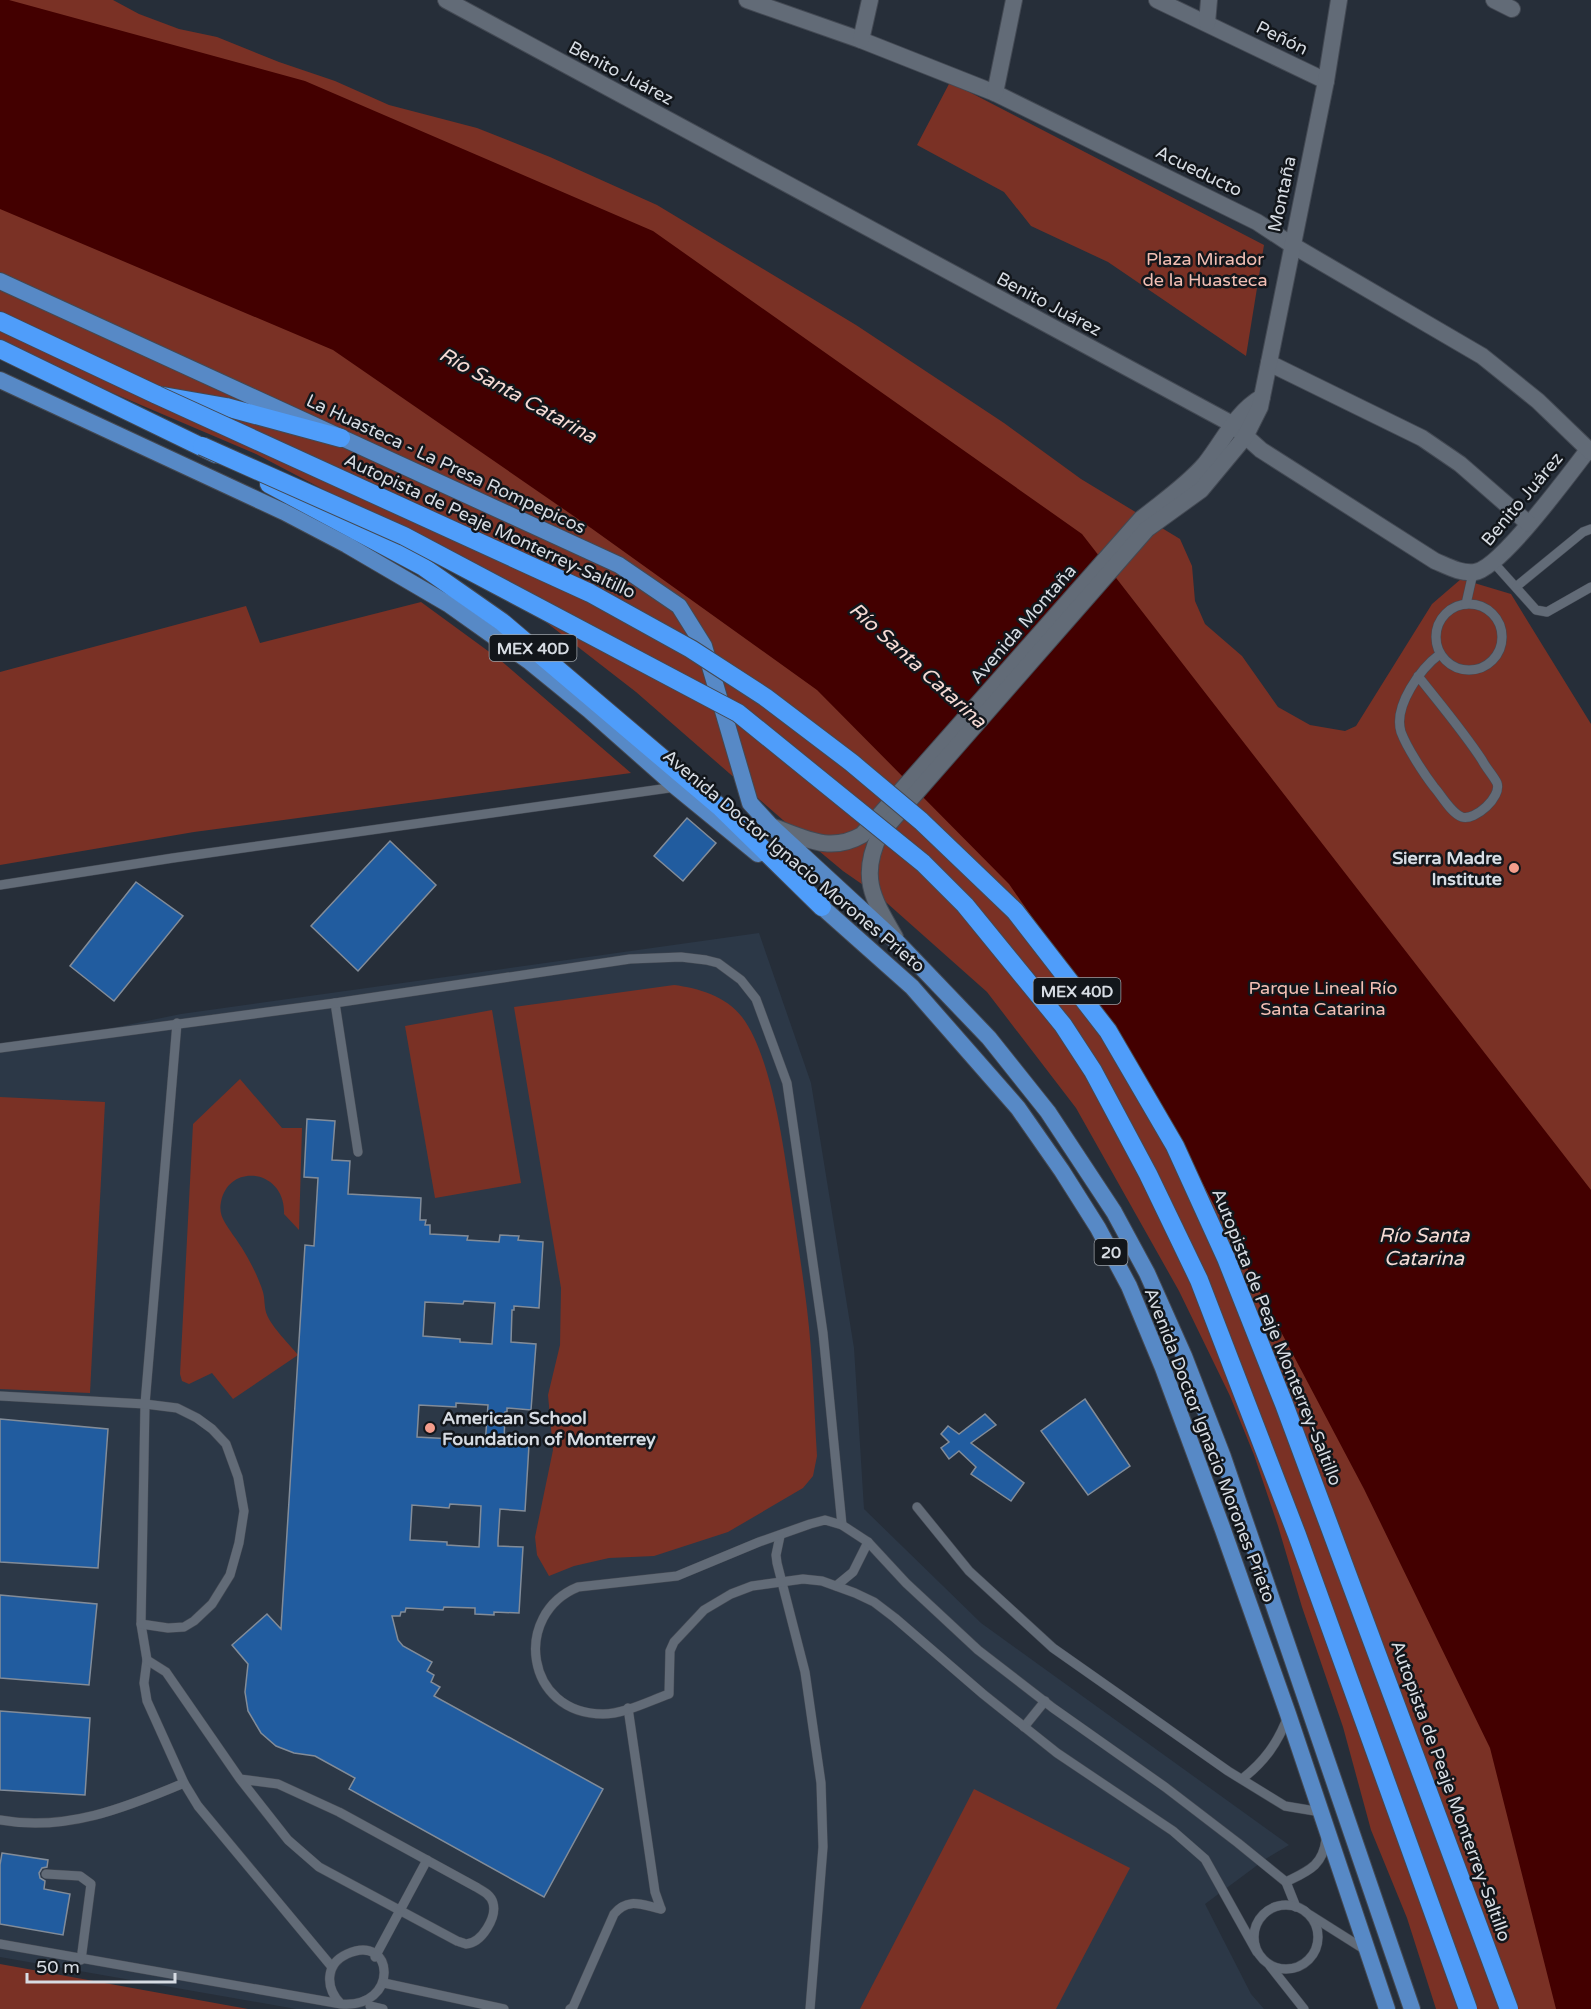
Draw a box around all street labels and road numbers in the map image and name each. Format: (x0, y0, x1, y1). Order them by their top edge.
street label: Peñón (1253, 16, 1311, 60)
street label: Benito Juárez (565, 36, 677, 110)
street label: Acueducto (1152, 141, 1246, 201)
street label: Montaña (1263, 154, 1301, 234)
street label: Benito Juárez (993, 267, 1105, 341)
street label: La Huasteca - La Presa Rompepicos (303, 389, 589, 539)
street label: Benito Juárez (1476, 448, 1568, 550)
street label: Autopista de Peaje Monterrey-Saltillo (341, 449, 639, 603)
street label: Avenida Montaña (965, 560, 1081, 688)
road number: MEX 40D (490, 635, 576, 661)
street label: Avenida Doctor Ignacio Morones Prieto (658, 745, 930, 977)
road number: MEX 40D (1034, 978, 1120, 1004)
street label: Autopista de Peaje Monterrey-Saltillo (1207, 1185, 1347, 1489)
road number: 20 (1094, 1239, 1128, 1265)
street label: Avenida Doctor Ignacio Morones Prieto (1140, 1285, 1280, 1606)
street label: Autopista de Peaje Monterrey-Saltillo (1386, 1638, 1516, 1944)

